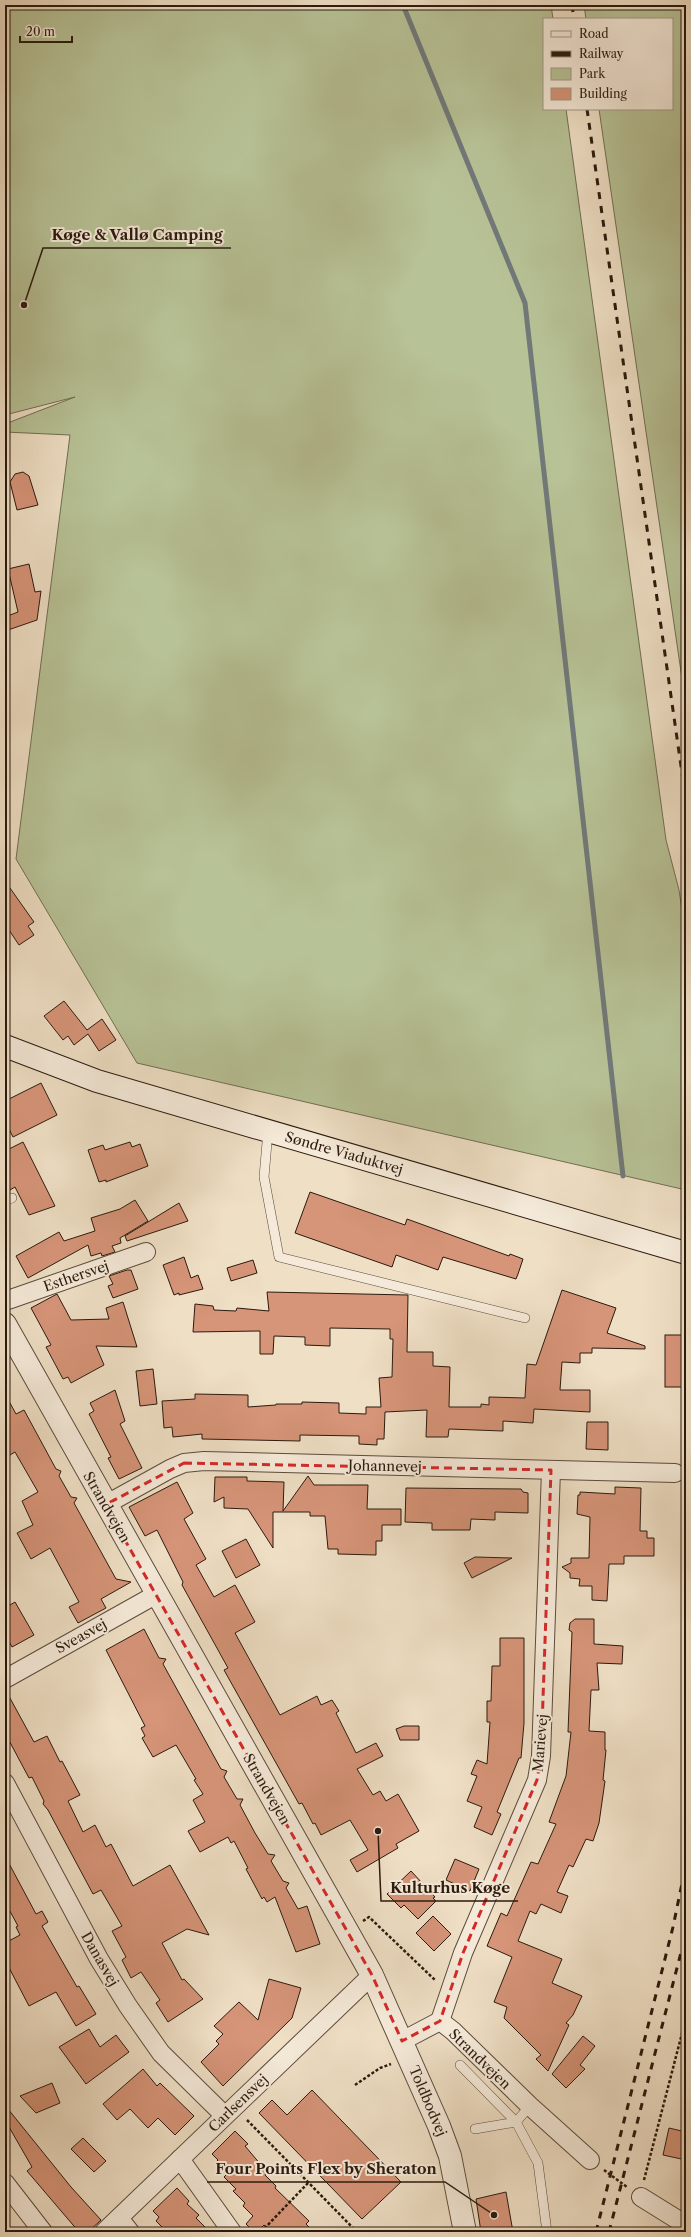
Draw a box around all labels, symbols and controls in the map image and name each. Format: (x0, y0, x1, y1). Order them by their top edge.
scale bar (20, 18, 72, 44)
legend (543, 18, 673, 110)
text: 20 m (26, 24, 55, 39)
text: Road (579, 26, 609, 41)
text: Railway (579, 46, 624, 61)
text: Park (579, 66, 606, 81)
text: Building (579, 86, 627, 101)
callout: Køge & Vallø Camping (43, 221, 231, 248)
text: Køge & Vallø Camping (51, 225, 223, 244)
street label: Søndre Viaduktvej (283, 1128, 405, 1178)
street label: Esthersvej (41, 1256, 111, 1296)
street label: Johannevej (346, 1456, 422, 1476)
street label: Strandvejen (79, 1468, 135, 1546)
street label: Sveasvej (52, 1615, 110, 1657)
street label: Marievej (528, 1713, 552, 1773)
street label: Strandvejen (239, 1750, 295, 1828)
callout: Kulturhus Køge (381, 1874, 518, 1901)
text: Kulturhus Køge (390, 1878, 510, 1897)
street label: Danasvej (77, 1929, 123, 1989)
street label: Strandvejen (445, 2025, 515, 2093)
street label: Toldbodvej (405, 2063, 451, 2139)
street label: Carlsensvej (204, 2070, 272, 2136)
callout: Four Points Flex by Sheraton (207, 2155, 445, 2182)
text: Four Points Flex by Sheraton (215, 2159, 437, 2178)

